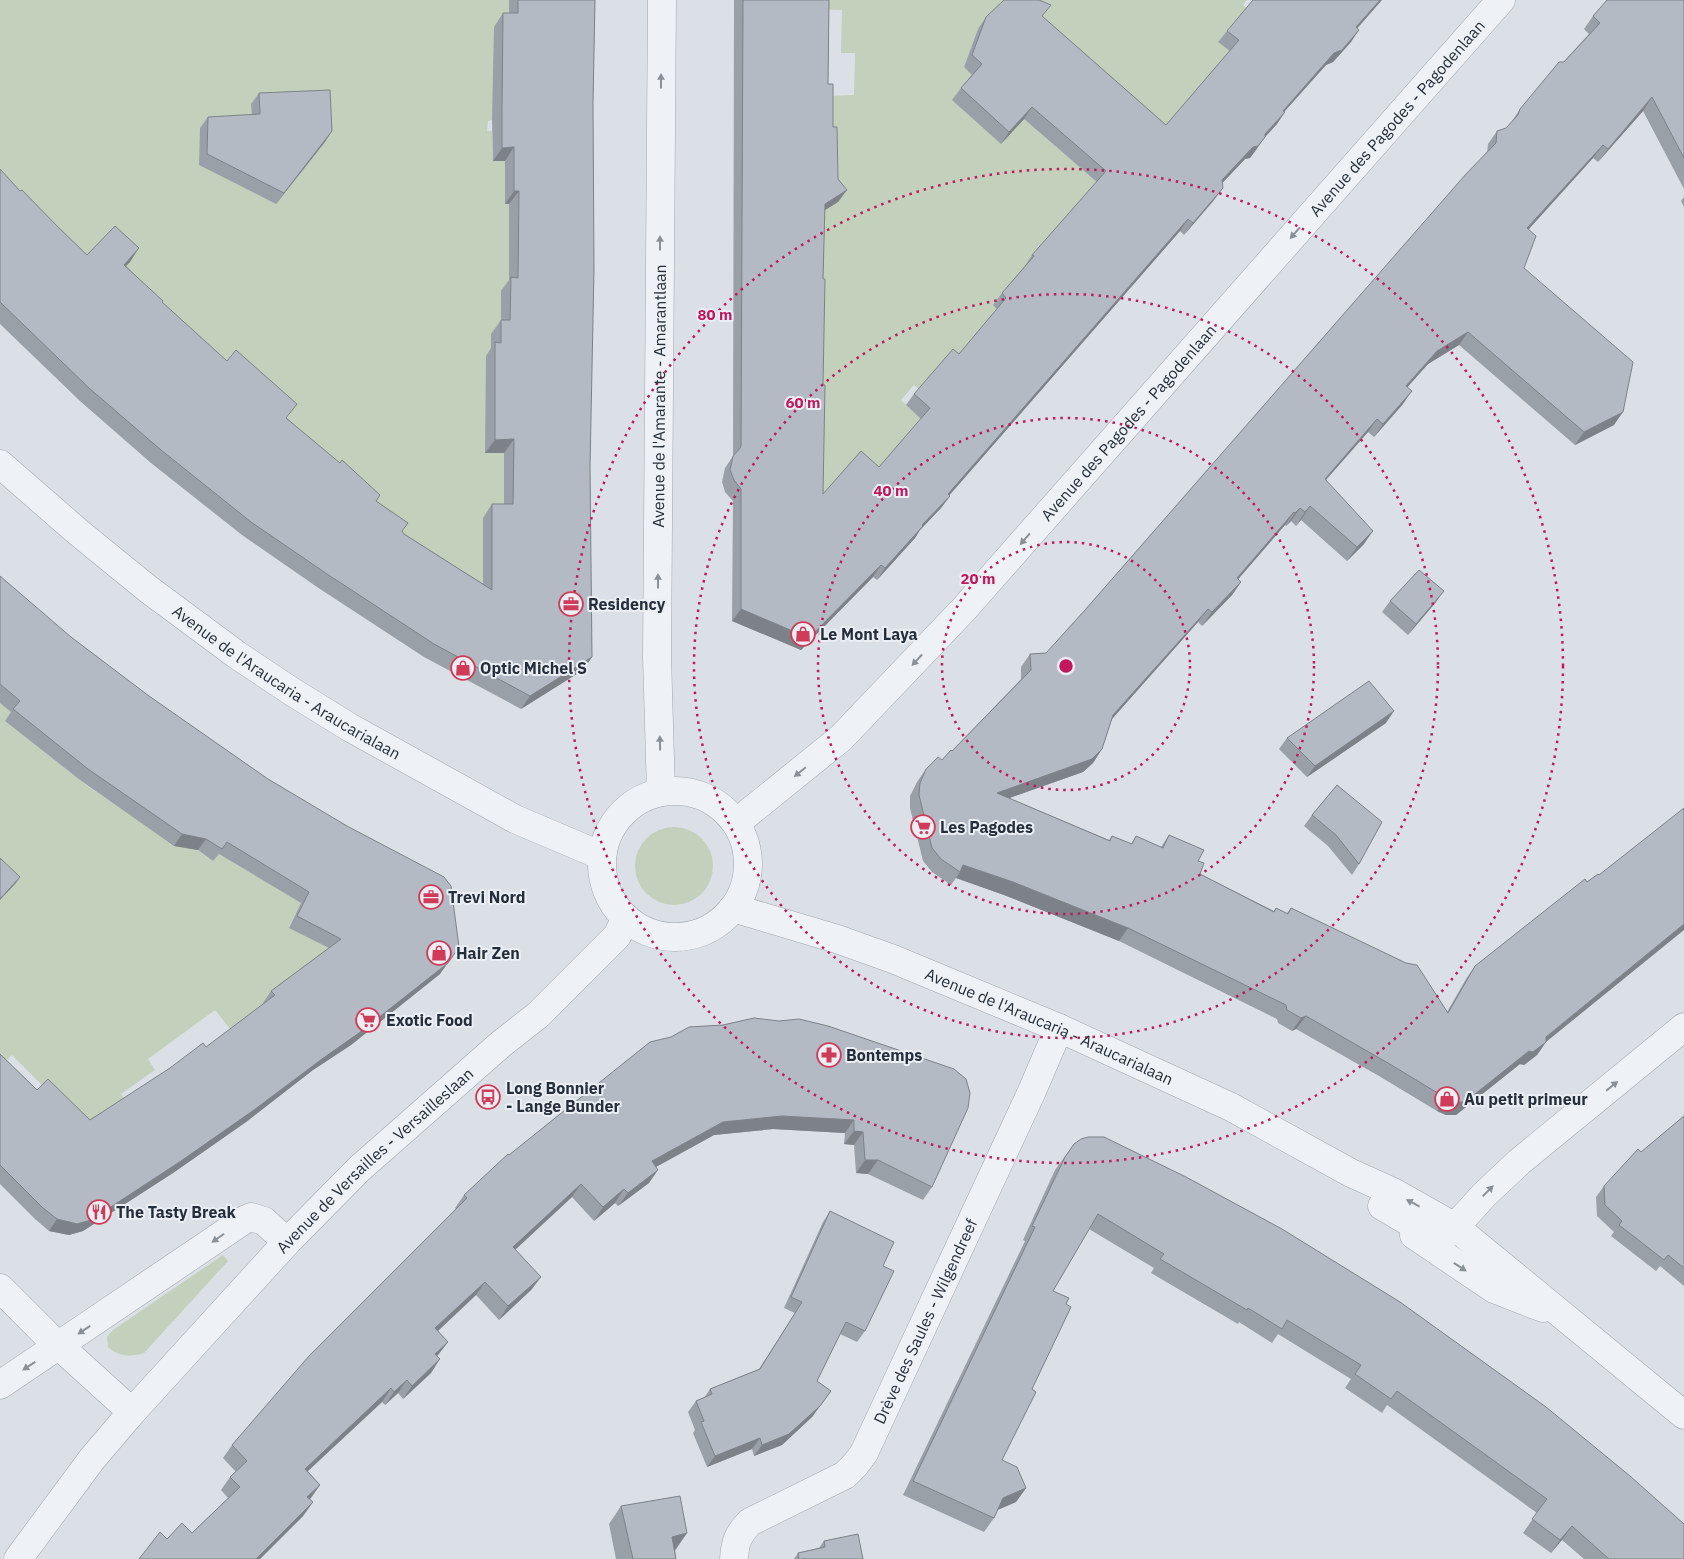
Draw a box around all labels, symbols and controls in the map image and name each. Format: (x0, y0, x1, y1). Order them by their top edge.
street label: Avenue des Pagodes - Pagodenlaan (1305, 16, 1489, 220)
one-way arrow (657, 73, 665, 89)
one-way arrow (1289, 227, 1301, 239)
one-way arrow (656, 235, 664, 251)
street label: Avenue de l'Amarante - Amarantlaan (648, 264, 670, 528)
text: 80 m (698, 305, 732, 324)
street label: Avenue des Pagodes - Pagodenlaan (1037, 320, 1220, 525)
text: 60 m (786, 393, 820, 412)
text: 40 m (874, 481, 908, 500)
one-way arrow (1020, 532, 1031, 545)
text: 20 m (961, 569, 995, 588)
one-way arrow (654, 573, 662, 589)
office icon: Residency (558, 591, 584, 617)
place label: Residency (588, 594, 666, 614)
street label: Avenue de l'Araucaria - Araucarialaan (169, 601, 404, 764)
shop icon: Le Mont Laya (790, 621, 816, 647)
place label: Le Mont Laya (820, 624, 918, 644)
one-way arrow (911, 653, 923, 665)
shop icon: Optic Michel S (450, 655, 476, 681)
centre of rings (1057, 657, 1075, 675)
place label: Optic Michel S (480, 658, 587, 678)
one-way arrow (656, 735, 664, 751)
one-way arrow (794, 767, 807, 778)
supermarket icon: Les Pagodes (910, 814, 936, 840)
place label: Les Pagodes (940, 817, 1033, 837)
office icon: Trevi Nord (418, 884, 444, 910)
place label: Trevi Nord (448, 887, 526, 907)
shop icon: Hair Zen (426, 940, 452, 966)
place label: Hair Zen (456, 943, 520, 963)
street label: Avenue de l'Araucaria - Araucarialaan (922, 963, 1176, 1089)
supermarket icon: Exotic Food (355, 1007, 381, 1033)
place label: Exotic Food (386, 1010, 473, 1030)
pharmacy icon: Bontemps (816, 1042, 842, 1068)
place label: Bontemps (846, 1045, 922, 1065)
street label: Avenue de Versailles - Versailleslaan (272, 1063, 477, 1257)
place label: Long Bonnier - Lange Bunder (506, 1078, 620, 1116)
one-way arrow (1605, 1080, 1618, 1091)
bus stop icon: Long Bonnier - Lange Bunder (475, 1084, 501, 1110)
shop icon: Au petit primeur (1434, 1086, 1460, 1112)
place label: Au petit primeur (1464, 1089, 1588, 1109)
one-way arrow (1482, 1185, 1494, 1197)
one-way arrow (1406, 1198, 1419, 1207)
restaurant icon: The Tasty Break (86, 1199, 112, 1225)
place label: The Tasty Break (116, 1202, 237, 1222)
street label: Drève des Saules - Wilgendreef (869, 1215, 981, 1427)
one-way arrow (211, 1233, 225, 1242)
one-way arrow (1453, 1262, 1467, 1271)
one-way arrow (77, 1325, 91, 1335)
one-way arrow (23, 1361, 36, 1371)

